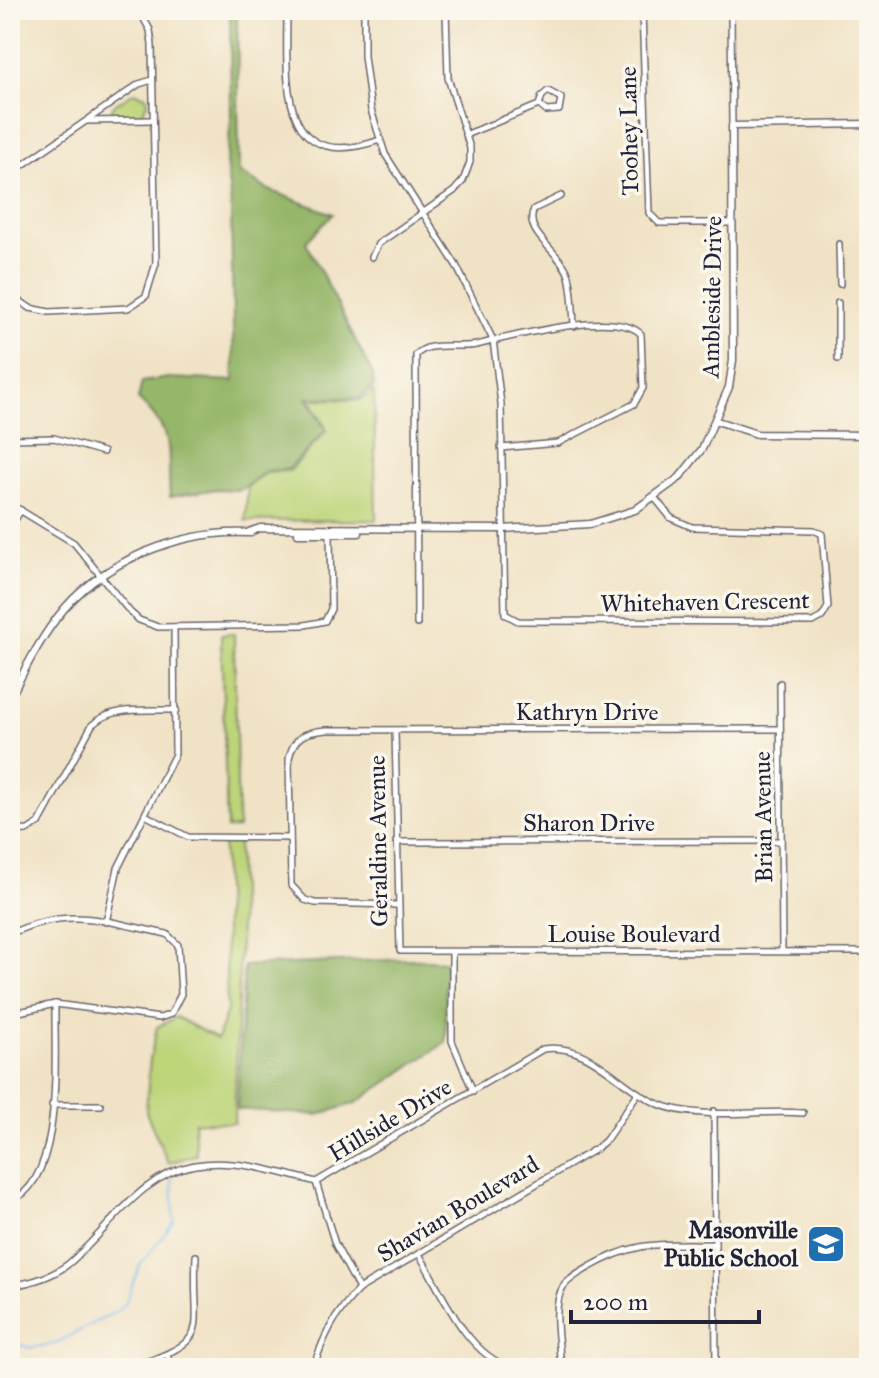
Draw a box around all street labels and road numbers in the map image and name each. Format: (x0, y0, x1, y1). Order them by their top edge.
street label: Toohey Lane (613, 66, 645, 196)
street label: Ambleside Drive (696, 216, 728, 379)
street label: Whitehaven Crescent (600, 585, 810, 619)
street label: Kathryn Drive (516, 697, 658, 727)
street label: Brian Avenue (747, 751, 779, 883)
street label: Geraldine Avenue (362, 755, 394, 927)
street label: Sharon Drive (523, 808, 655, 838)
street label: Louise Boulevard (547, 919, 721, 949)
street label: Hillside Drive (323, 1072, 457, 1168)
street label: Shavian Boulevard (372, 1149, 544, 1269)

